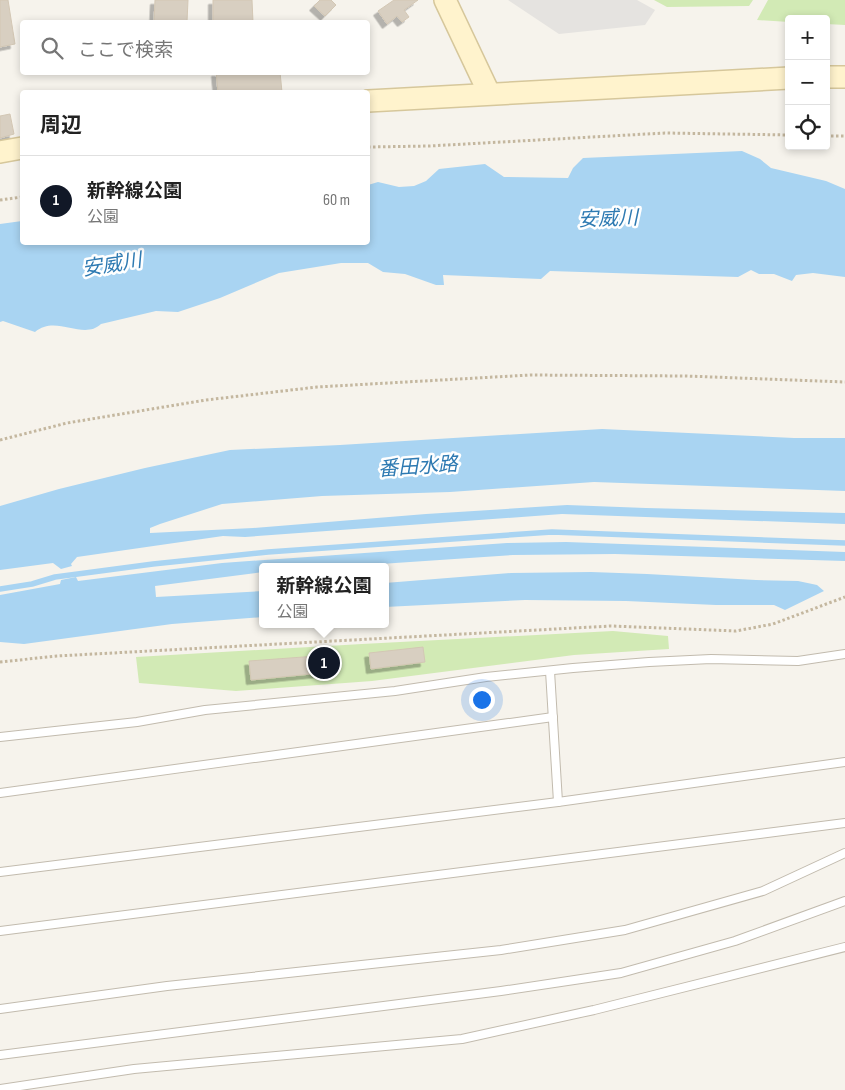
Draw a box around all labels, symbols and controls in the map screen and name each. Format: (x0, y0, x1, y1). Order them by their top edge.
map controls (785, 15, 830, 150)
button: + (785, 15, 830, 60)
search box (20, 20, 370, 75)
icon: search (38, 34, 66, 62)
text: ここで検索 (78, 39, 173, 62)
button: − (785, 60, 830, 105)
button: locate (785, 105, 830, 150)
text: 周辺 (40, 113, 82, 138)
text: 新幹線公園 (87, 180, 182, 203)
text: 1 (53, 191, 59, 210)
text: 60 m (323, 191, 350, 210)
water label: 安威川 (578, 206, 640, 232)
text: 公園 (87, 208, 119, 227)
water label: 安威川 (80, 248, 145, 282)
water label: 番田水路 (377, 452, 461, 482)
popup (259, 563, 389, 628)
text: 新幹線公園 (276, 575, 372, 598)
text: 公園 (276, 603, 309, 622)
pin: 1 (308, 644, 340, 682)
your location (469, 687, 495, 713)

